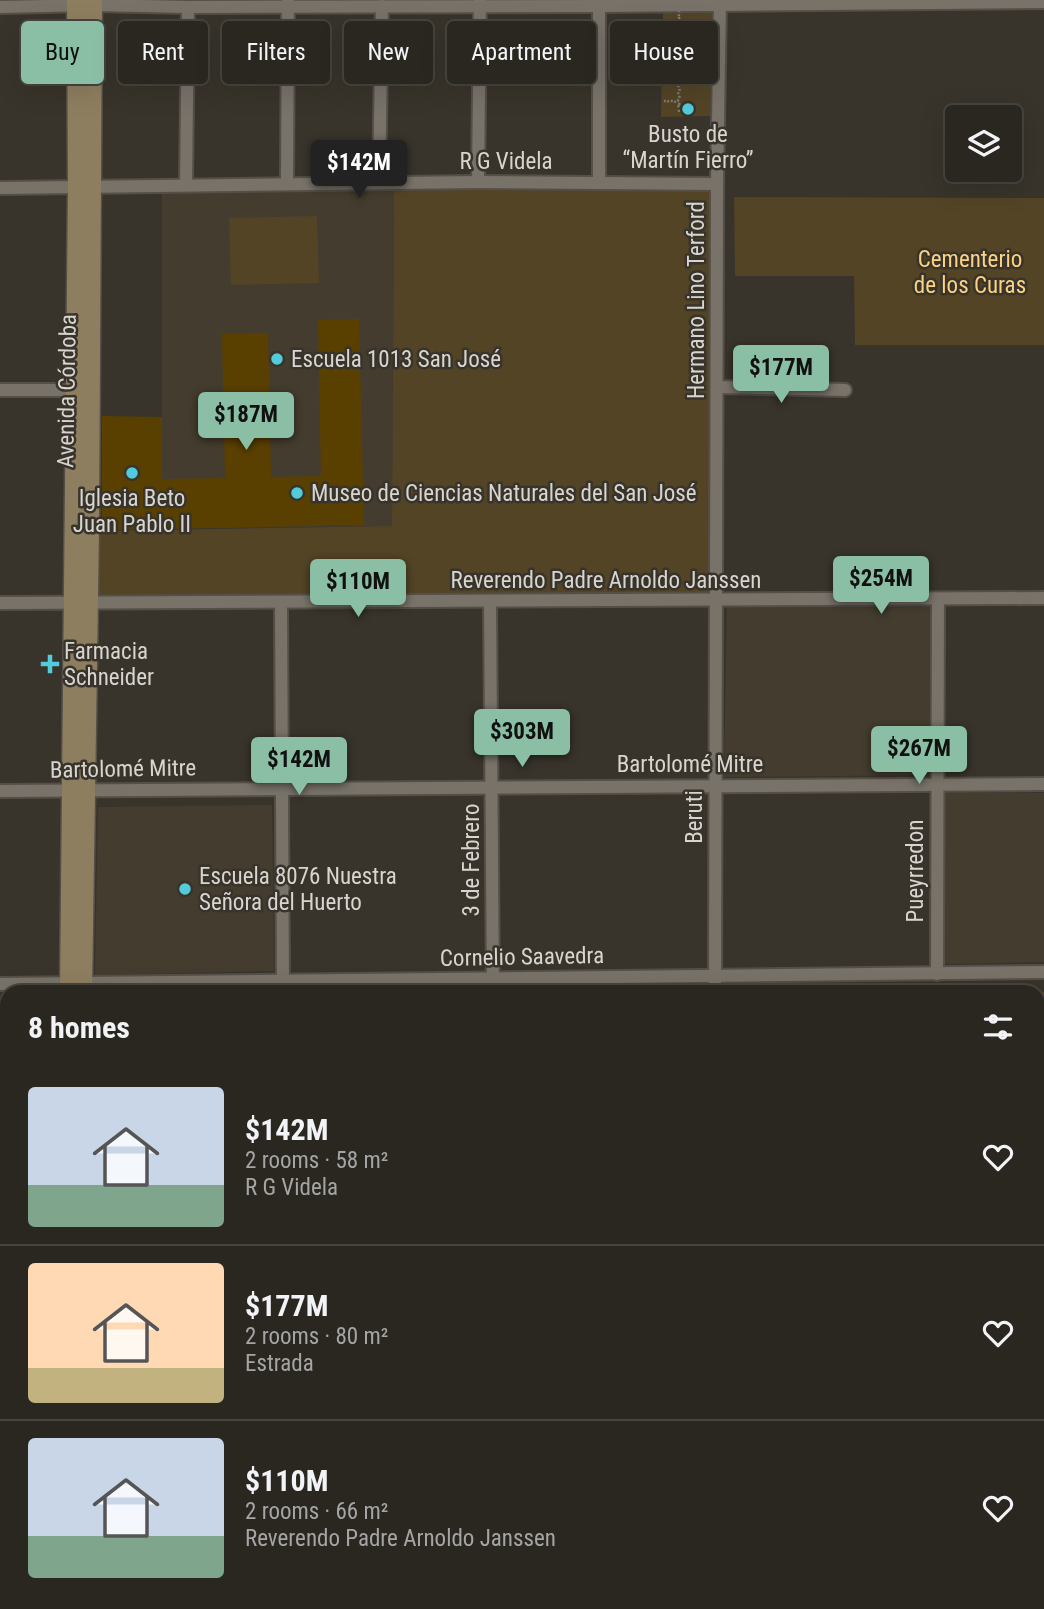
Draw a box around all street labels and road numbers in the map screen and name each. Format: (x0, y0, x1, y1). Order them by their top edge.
street label: R G Videla (459, 148, 553, 175)
street label: Hermano Lino Terford (683, 201, 710, 399)
street label: Avenida Córdoba (52, 314, 82, 468)
street label: Reverendo Padre Arnoldo Janssen (451, 567, 761, 594)
street label: Bartolomé Mitre (617, 751, 763, 778)
street label: Bartolomé Mitre (50, 754, 196, 784)
street label: Beruti (681, 790, 708, 844)
street label: 3 de Febrero (458, 804, 485, 916)
street label: Pueyrredon (902, 820, 929, 922)
street label: Cornelio Saavedra (440, 942, 604, 972)

